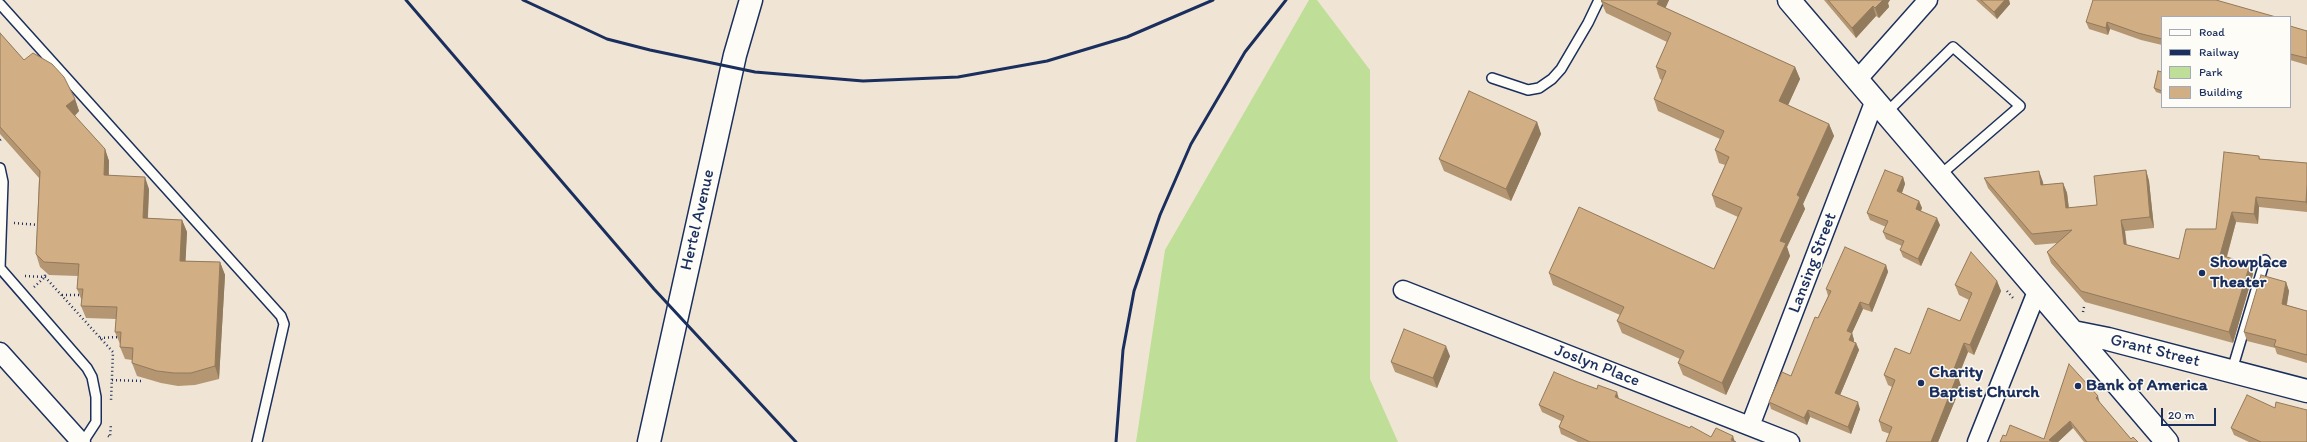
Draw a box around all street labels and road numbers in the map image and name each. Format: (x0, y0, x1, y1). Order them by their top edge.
street label: Hertel Avenue (676, 168, 720, 272)
street label: Lansing Street (1784, 210, 1842, 316)
street label: Grant Street (2108, 330, 2202, 372)
street label: Joslyn Place (1551, 340, 1643, 392)

